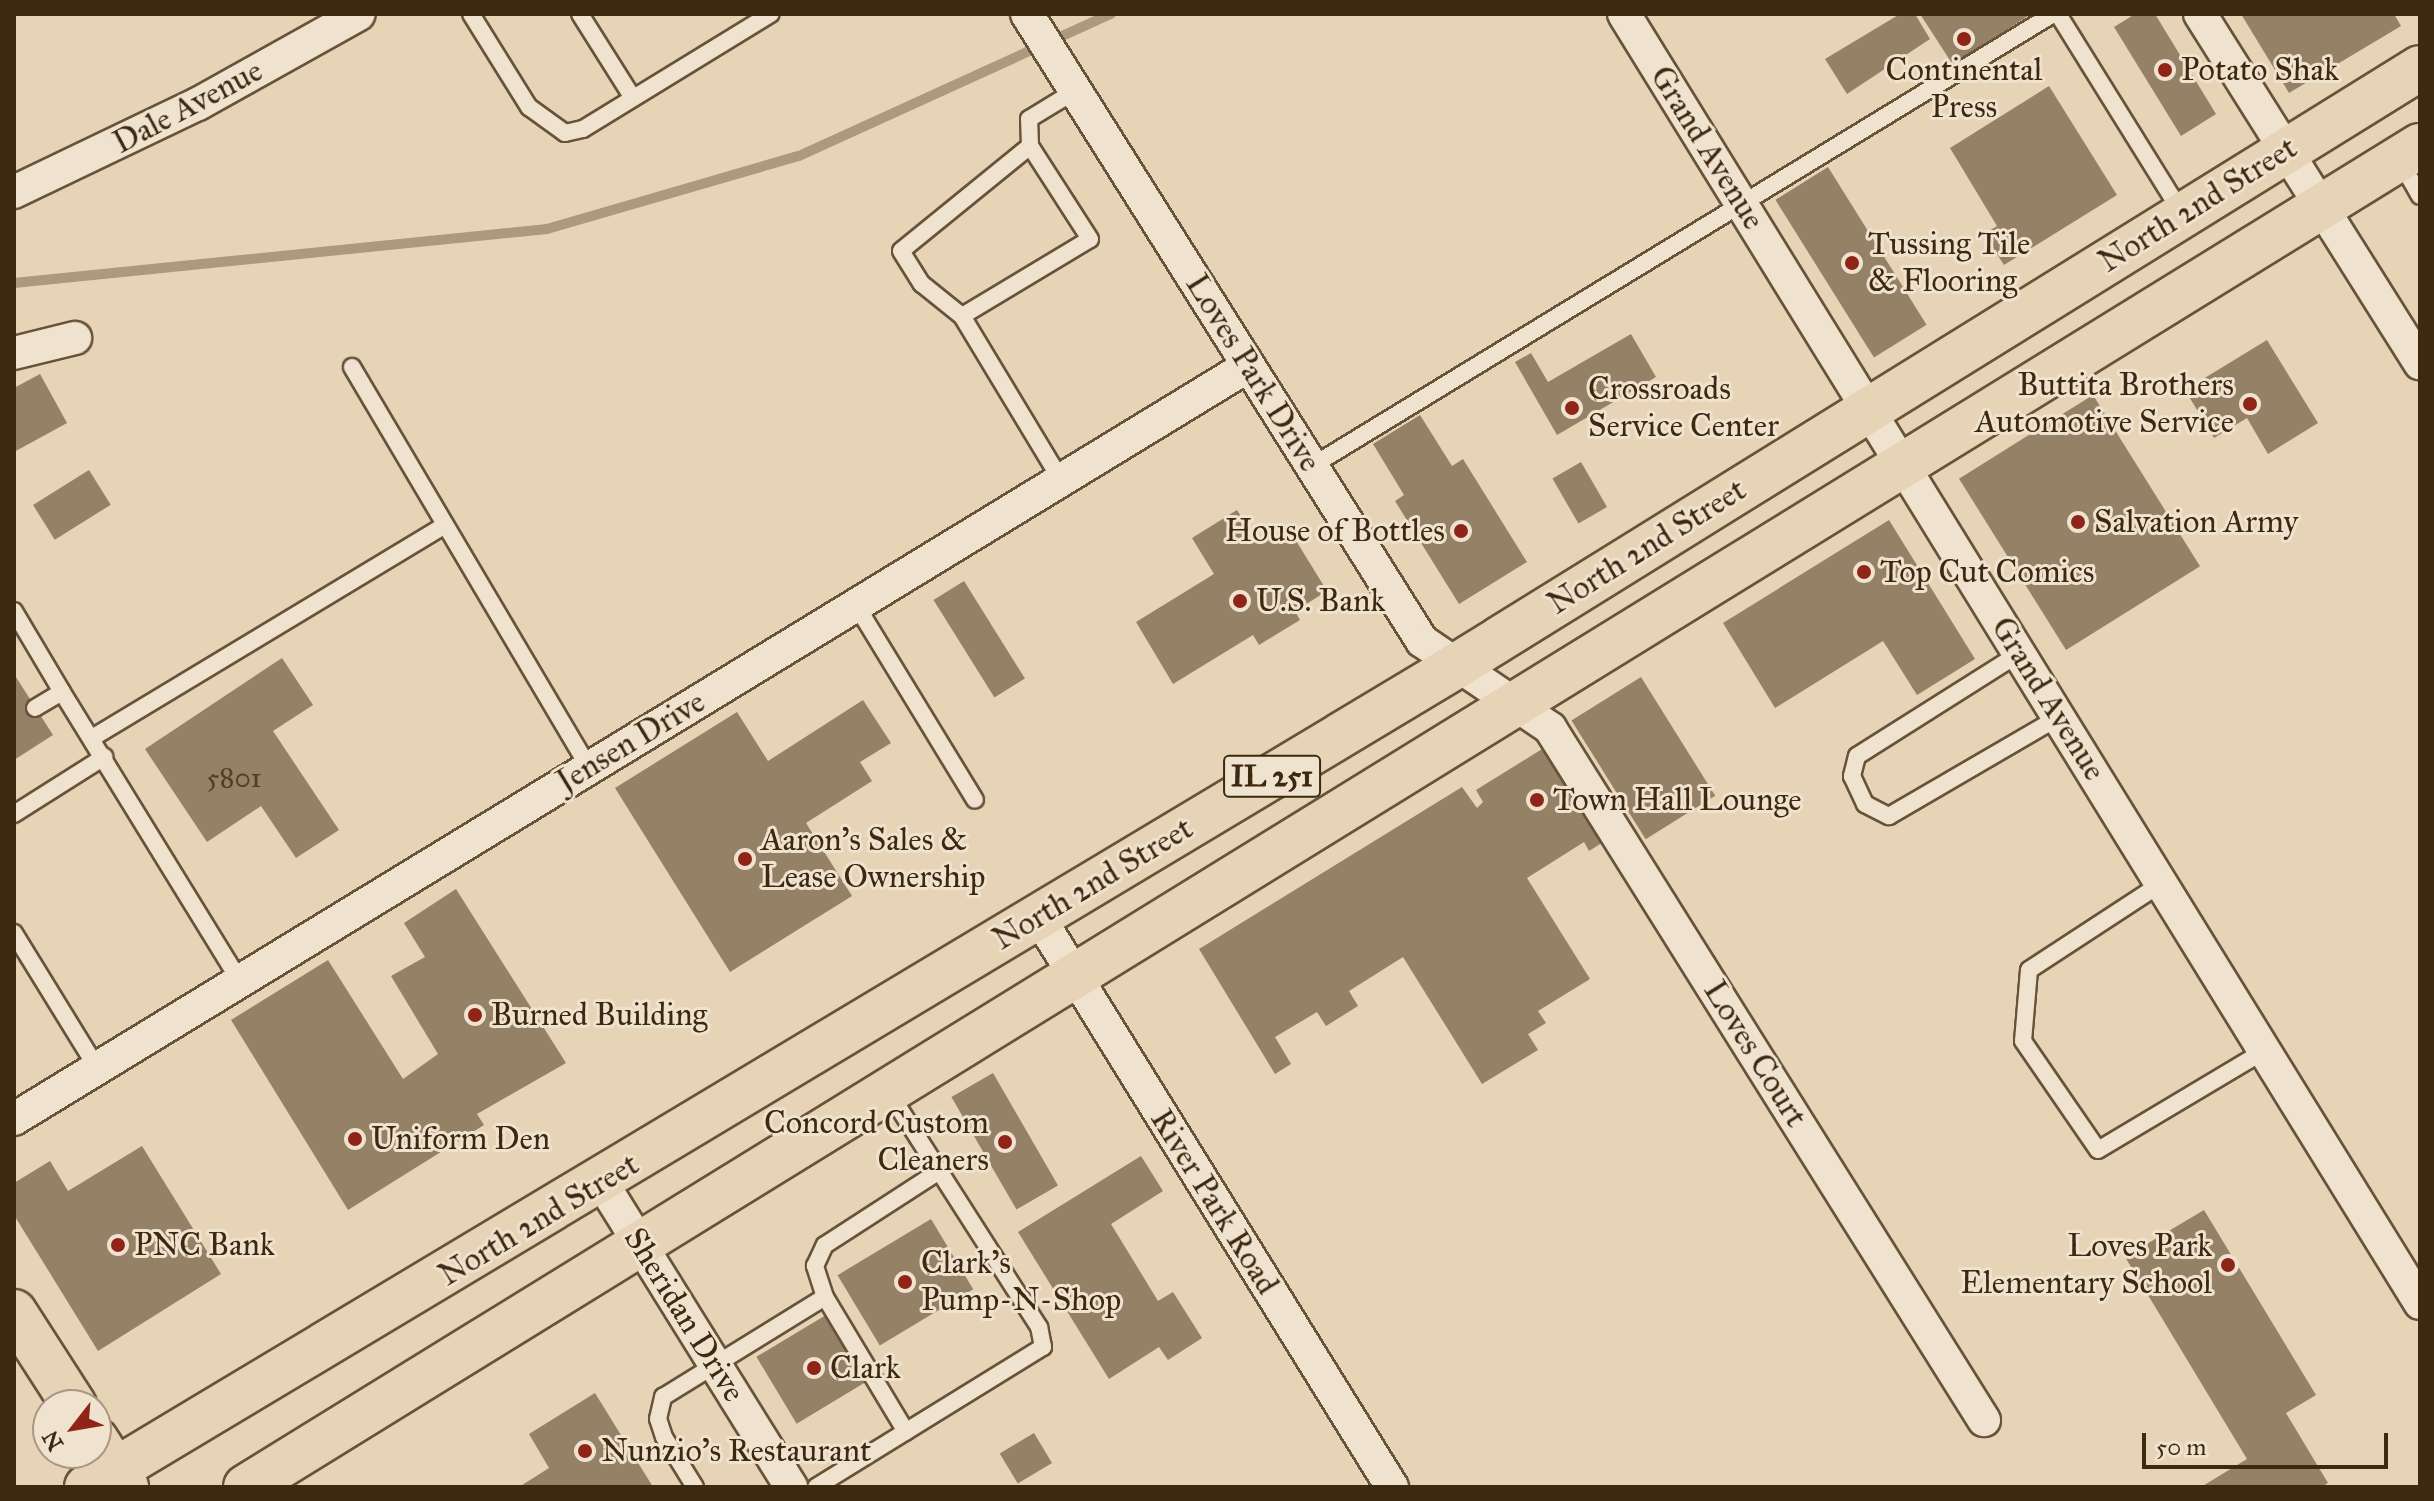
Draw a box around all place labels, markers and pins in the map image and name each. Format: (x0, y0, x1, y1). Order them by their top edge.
marker: Continental Press (1955, 30, 1973, 48)
place label: Potato Shak (2181, 51, 2339, 89)
place label: Continental Press (1886, 52, 2042, 127)
marker: Potato Shak (2156, 61, 2174, 79)
place label: Tussing Tile & Flooring (1868, 226, 2030, 301)
marker: Tussing Tile & Flooring (1843, 254, 1861, 272)
place label: Buttita Brothers Automotive Service (1975, 367, 2234, 442)
place label: Crossroads Service Center (1588, 371, 1779, 446)
marker: Buttita Brothers Automotive Service (2241, 395, 2259, 413)
marker: Crossroads Service Center (1563, 399, 1581, 417)
place label: Salvation Army (2094, 503, 2298, 541)
place label: House of Bottles (1225, 512, 1445, 550)
marker: Salvation Army (2069, 513, 2087, 531)
marker: House of Bottles (1452, 522, 1470, 540)
place label: Top Cut Comics (1880, 553, 2094, 591)
marker: Top Cut Comics (1855, 563, 1873, 581)
place label: U.S. Bank (1256, 582, 1385, 620)
marker: U.S. Bank (1231, 592, 1249, 610)
place label: Town Hall Lounge (1553, 781, 1802, 819)
marker: Town Hall Lounge (1528, 791, 1546, 809)
place label: Aaron's Sales & Lease Ownership (761, 822, 986, 897)
marker: Aaron's Sales & Lease Ownership (736, 850, 754, 868)
place label: Burned Building (491, 996, 707, 1034)
marker: Burned Building (466, 1006, 484, 1024)
place label: Concord Custom Cleaners (764, 1105, 989, 1180)
place label: Uniform Den (371, 1120, 550, 1158)
marker: Uniform Den (346, 1130, 364, 1148)
marker: Concord Custom Cleaners (996, 1133, 1014, 1151)
place label: PNC Bank (134, 1226, 275, 1264)
place label: Loves Park Elementary School (1960, 1228, 2212, 1303)
marker: PNC Bank (109, 1236, 127, 1254)
place label: Clark's Pump-N-Shop (921, 1245, 1121, 1320)
marker: Loves Park Elementary School (2219, 1256, 2237, 1274)
marker: Clark's Pump-N-Shop (896, 1273, 914, 1291)
place label: Clark (830, 1349, 901, 1387)
marker: Clark (805, 1359, 823, 1377)
place label: Nunzio's Restaurant (601, 1432, 871, 1470)
marker: Nunzio's Restaurant (576, 1442, 594, 1460)

